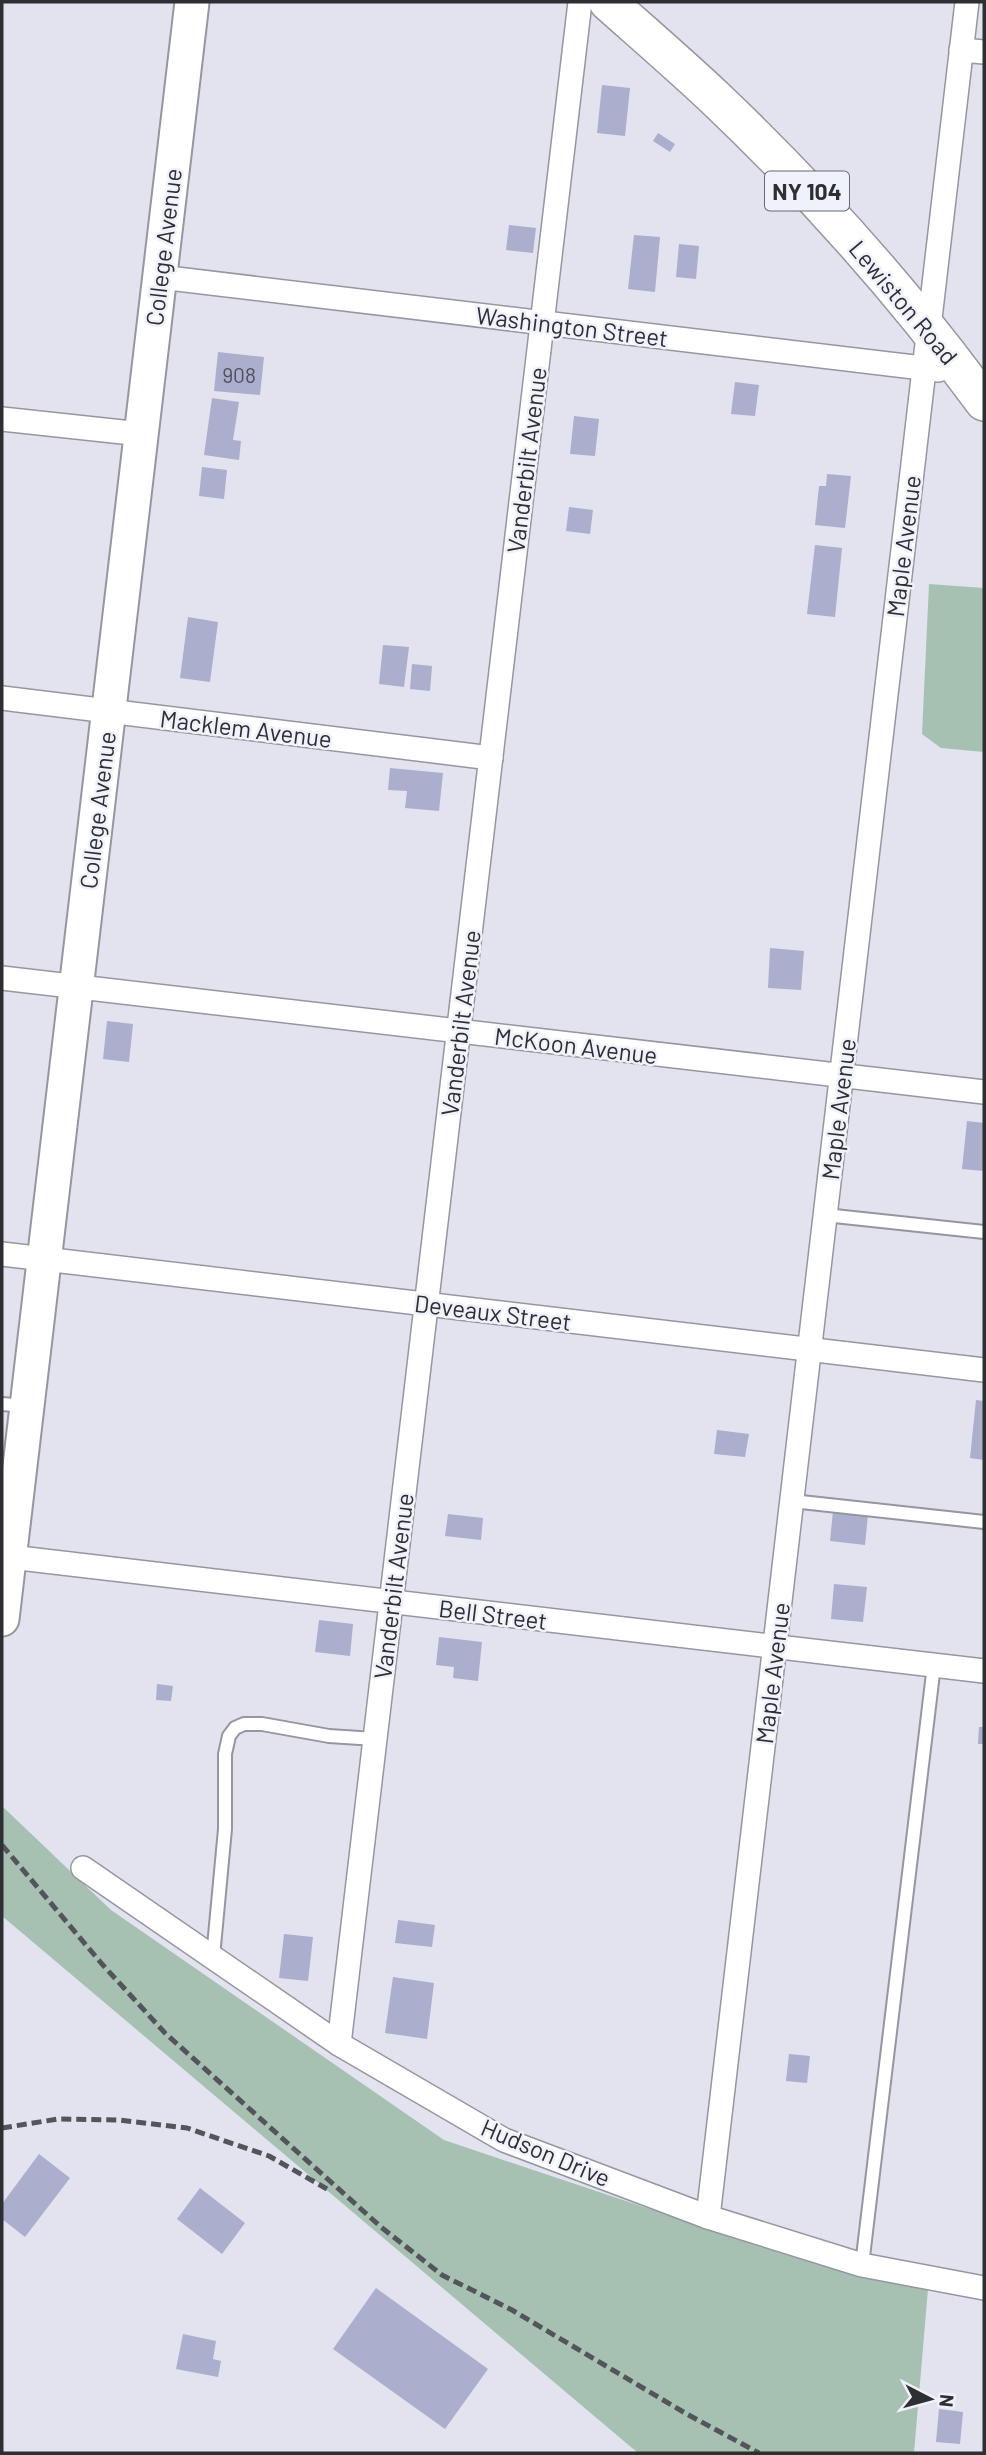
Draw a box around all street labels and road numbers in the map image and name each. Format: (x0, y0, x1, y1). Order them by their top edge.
street label: College Avenue (139, 167, 187, 327)
road number: NY 104 (765, 172, 849, 210)
street label: Lewiston Road (844, 234, 964, 370)
street label: Washington Street (474, 300, 670, 352)
street label: Vanderbilt Avenue (500, 365, 552, 555)
street label: Maple Avenue (880, 474, 926, 618)
street label: Macklem Avenue (158, 703, 334, 753)
street label: College Avenue (73, 730, 121, 890)
street label: Vanderbilt Avenue (434, 928, 486, 1118)
street label: McKoon Avenue (493, 1021, 659, 1069)
street label: Maple Avenue (815, 1037, 861, 1181)
street label: Deveaux Street (413, 1288, 573, 1336)
street label: Vanderbilt Avenue (367, 1491, 419, 1681)
street label: Bell Street (437, 1593, 549, 1635)
street label: Maple Avenue (749, 1601, 795, 1745)
street label: Hudson Drive (477, 2112, 615, 2192)

